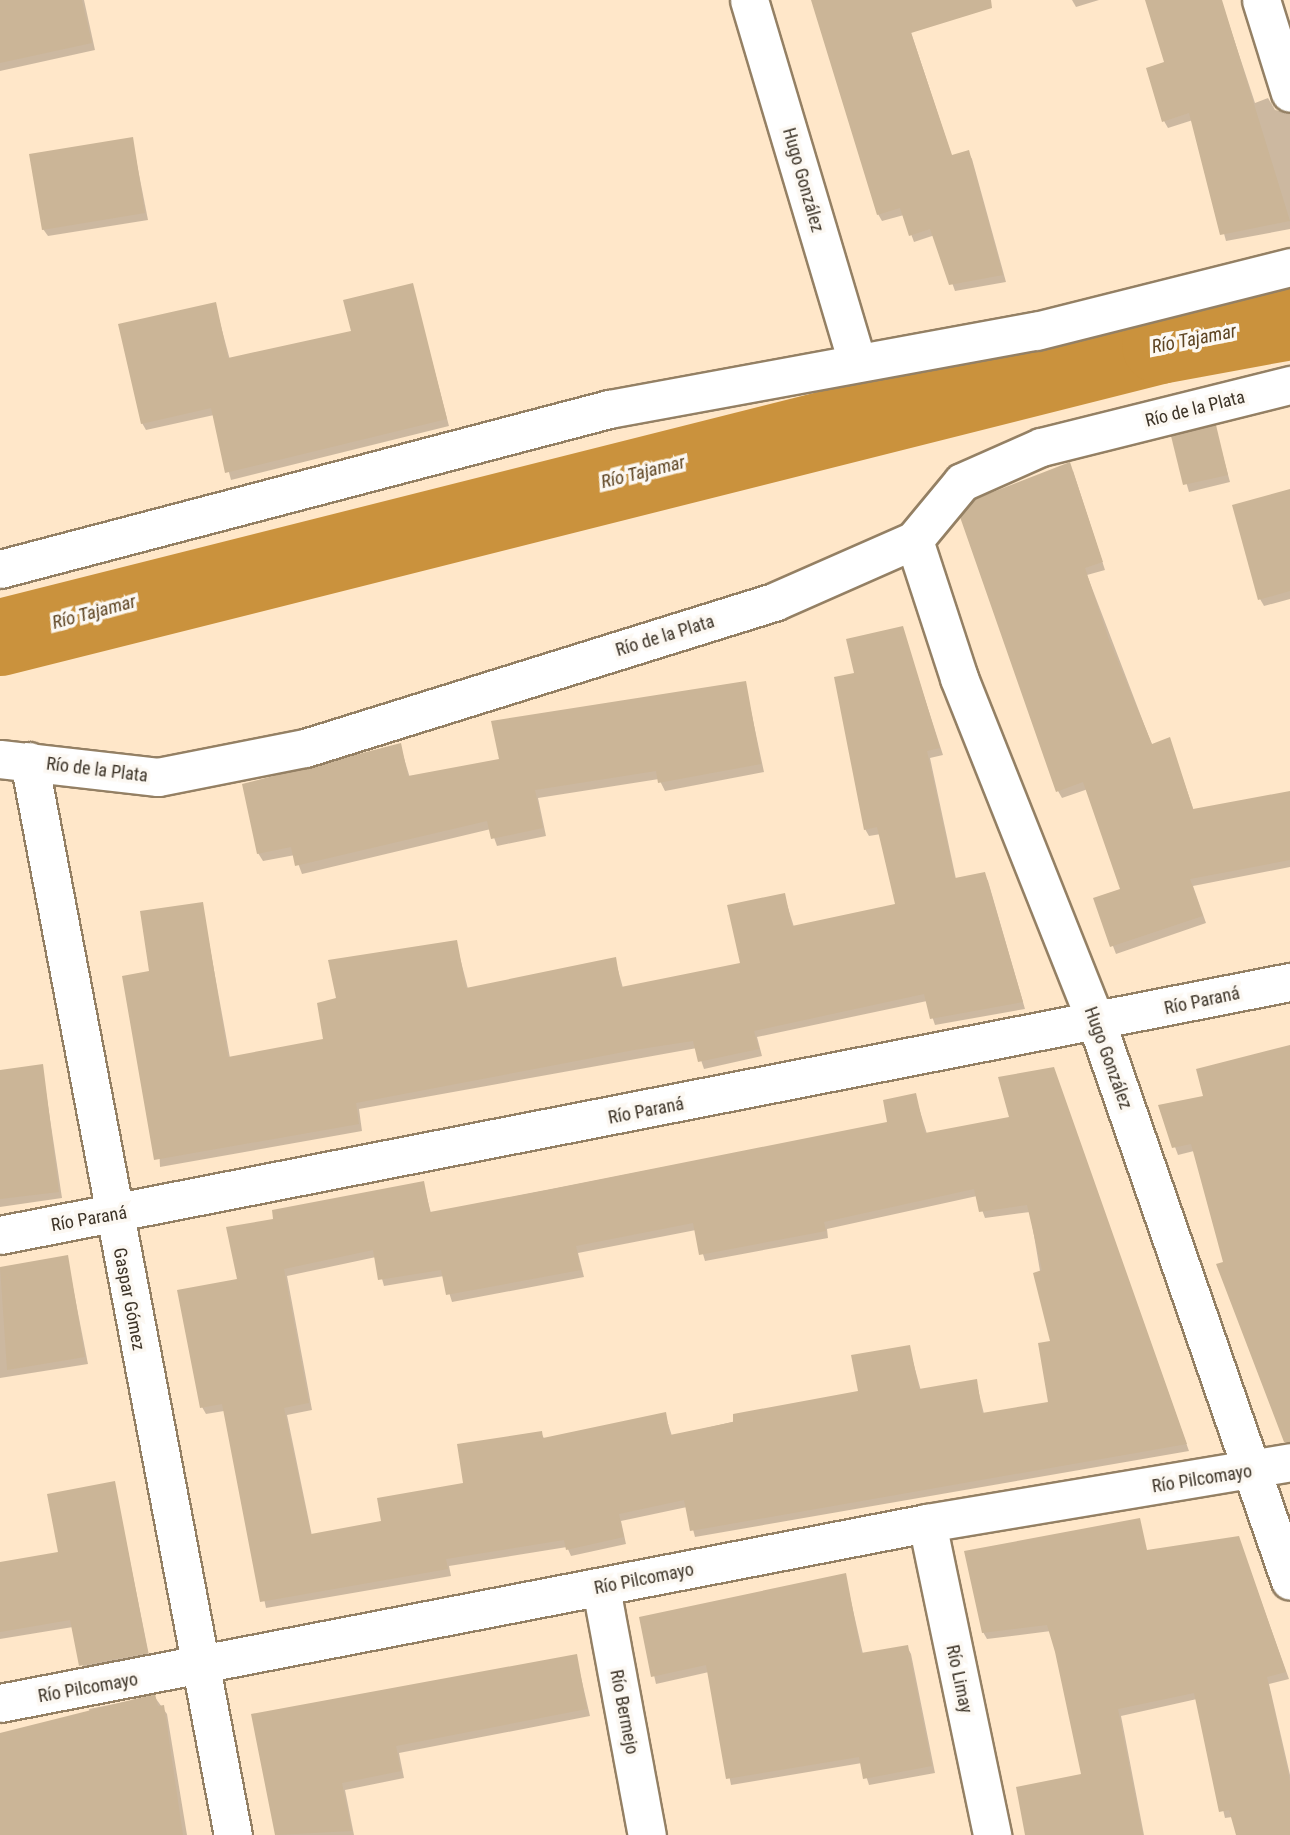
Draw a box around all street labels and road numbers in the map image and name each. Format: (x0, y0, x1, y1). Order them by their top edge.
street label: Hugo González (778, 125, 828, 235)
street label: Río de la Plata (1143, 386, 1247, 432)
street label: Río de la Plata (613, 611, 717, 661)
street label: Río de la Plata (45, 753, 149, 787)
street label: Río Paraná (1162, 982, 1242, 1020)
street label: Hugo González (1080, 1004, 1136, 1112)
street label: Río Paraná (606, 1093, 686, 1129)
street label: Río Paraná (49, 1202, 129, 1236)
street label: Gaspar Gómez (108, 1246, 150, 1352)
street label: Río Pilcomayo (1150, 1460, 1254, 1498)
street label: Río Pilcomayo (592, 1559, 696, 1599)
street label: Río Limay (941, 1643, 977, 1715)
street label: Río Bermejo (605, 1668, 643, 1756)
street label: Río Pilcomayo (36, 1669, 140, 1707)

